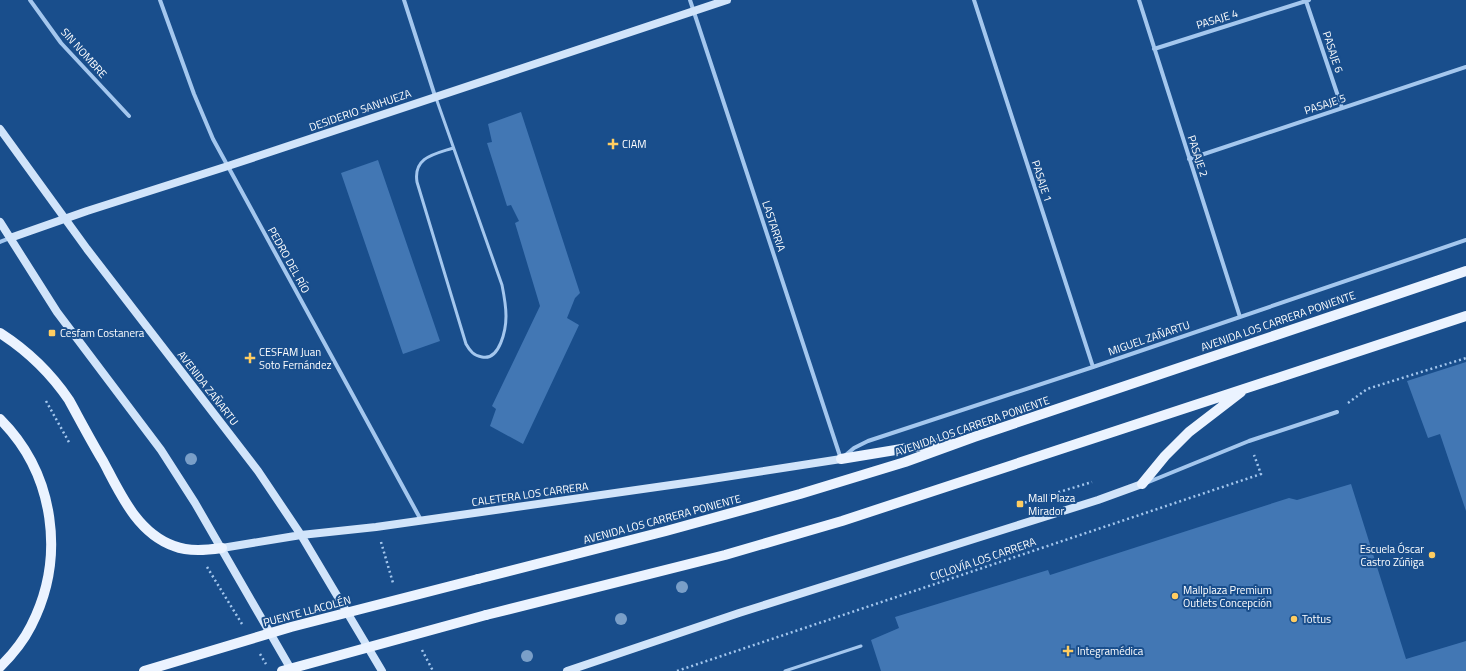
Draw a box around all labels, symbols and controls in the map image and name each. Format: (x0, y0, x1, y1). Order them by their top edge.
street label: PASAJE 4 (1194, 5, 1240, 33)
street label: SIN NOMBRE (57, 25, 111, 81)
street label: PASAJE 6 (1319, 29, 1347, 75)
street label: DESIDERIO SANHUEZA (307, 85, 414, 135)
street label: PASAJE 5 (1302, 90, 1348, 118)
street label: PASAJE 2 (1184, 133, 1212, 179)
place label: CIAM (622, 136, 647, 152)
marker: CIAM (607, 138, 619, 150)
street label: PASAJE 1 (1028, 158, 1056, 204)
street label: LASTARRIA (758, 199, 790, 254)
street label: PEDRO DEL RÍO (264, 224, 314, 296)
street label: AVENIDA LOS CARRERA PONIENTE (1198, 287, 1358, 355)
street label: MIGUEL ZAÑARTU (1106, 317, 1192, 359)
place label: Cesfam Costanera (60, 325, 145, 341)
marker: Cesfam Costanera (47, 328, 57, 338)
place label: CESFAM Juan Soto Fernández (259, 344, 331, 373)
street label: AVENIDA ZAÑARTU (174, 347, 242, 429)
marker: CESFAM Juan Soto Fernández (244, 352, 256, 364)
street label: AVENIDA LOS CARRERA PONIENTE (892, 392, 1052, 460)
street label: CALETERA LOS CARRERA (471, 478, 590, 510)
street label: AVENIDA LOS CARRERA PONIENTE (581, 490, 743, 548)
place label: Mall Plaza Mirador (1028, 490, 1076, 519)
marker: Mall Plaza Mirador (1015, 499, 1025, 509)
street label: CICLOVÍA LOS CARRERA (928, 533, 1039, 585)
place label: Escuela Óscar Castro Zúñiga (1360, 541, 1424, 570)
marker: Escuela Óscar Castro Zúñiga (1427, 550, 1437, 560)
place label: Mallplaza Premium Outlets Concepción (1183, 582, 1272, 611)
marker: Mallplaza Premium Outlets Concepción (1170, 591, 1180, 601)
street label: PUENTE LLACOLÉN (261, 592, 353, 630)
place label: Tottus (1302, 611, 1331, 627)
marker: Tottus (1289, 614, 1299, 624)
place label: Integramédica (1077, 643, 1144, 659)
marker: Integramédica (1062, 645, 1074, 657)

